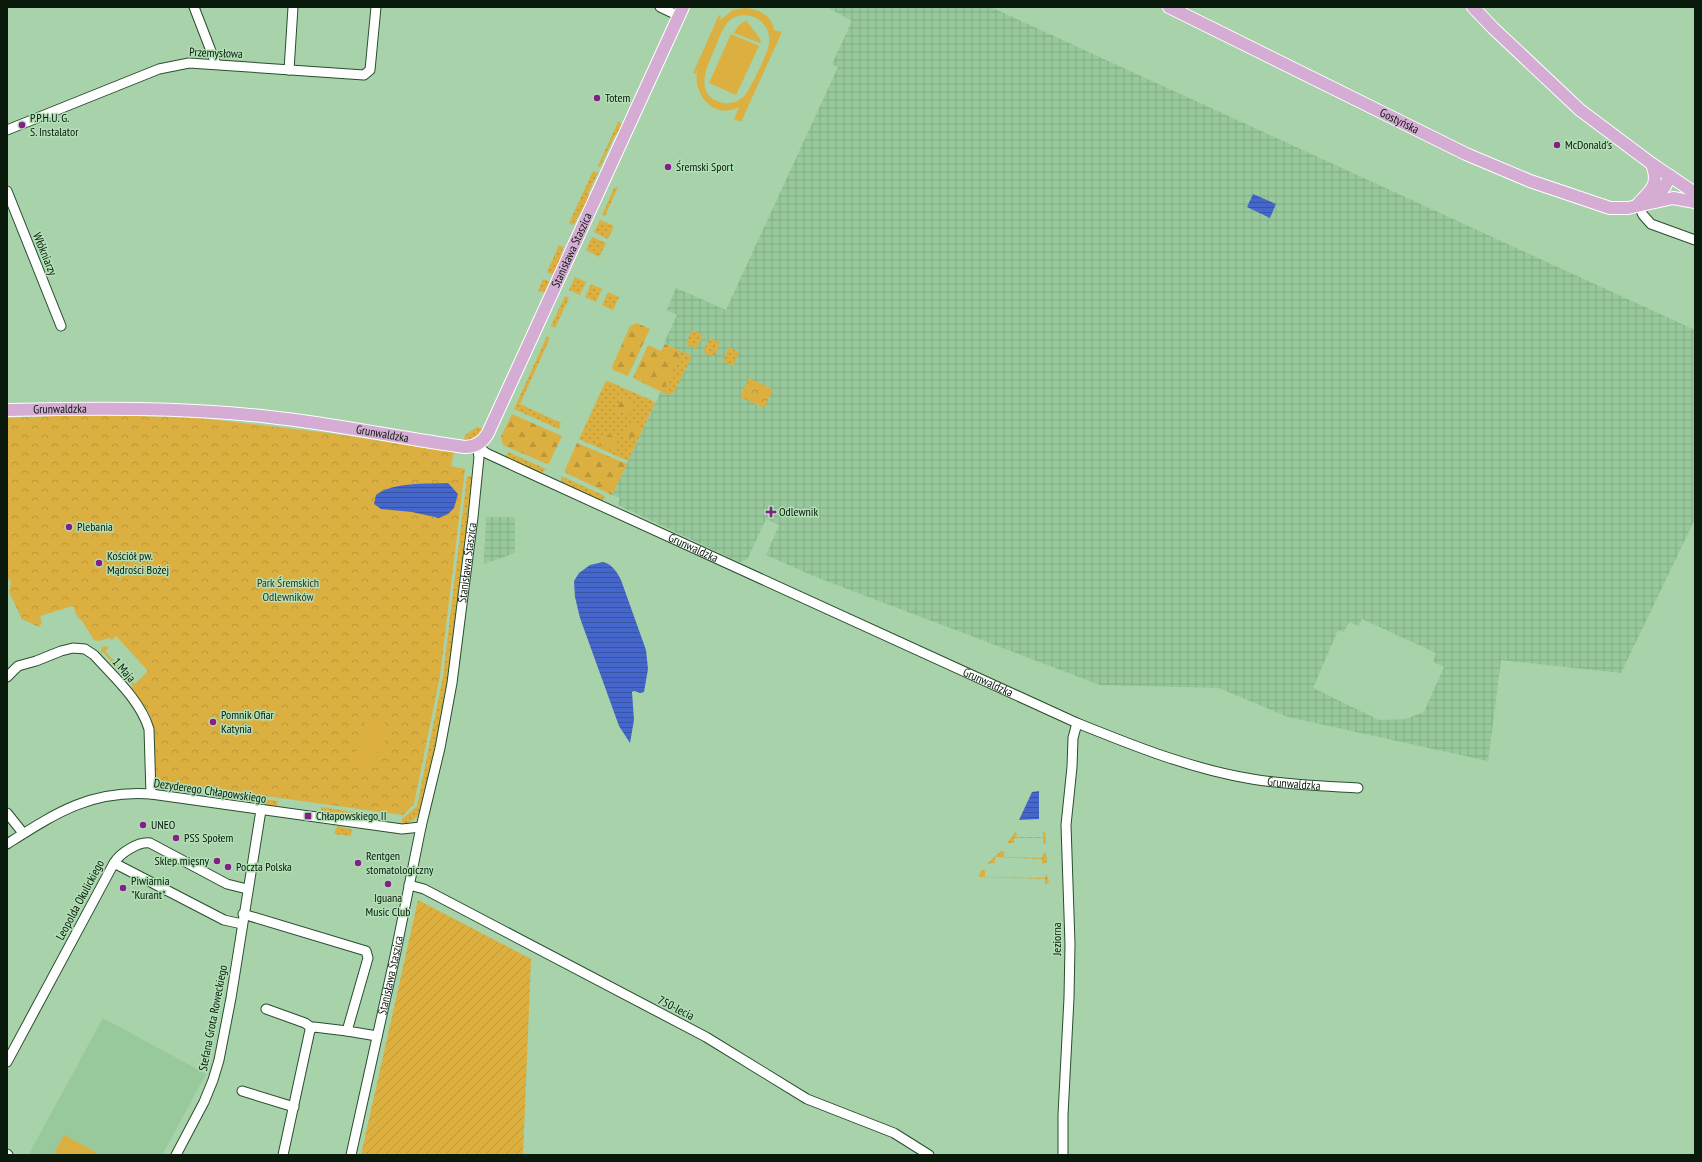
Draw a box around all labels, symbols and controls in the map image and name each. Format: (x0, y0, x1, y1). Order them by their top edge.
street label: Przemysłowa (189, 44, 243, 61)
place label: Totem (605, 90, 630, 105)
marker: Totem (592, 93, 602, 103)
street label: Gostyńska (1378, 105, 1422, 137)
place label: P.P.H.U. G. S. Instalator (30, 110, 79, 139)
marker: P.P.H.U. G. S. Instalator (17, 120, 27, 130)
place label: McDonald's (1565, 137, 1612, 152)
marker: McDonald's (1552, 140, 1562, 150)
place label: Śremski Sport (676, 159, 734, 174)
marker: Śremski Sport (663, 162, 673, 172)
street label: Stanisława Staszica (548, 210, 595, 290)
street label: Włókniarzy (30, 230, 61, 278)
street label: Grunwaldzka (33, 401, 87, 416)
street label: Grunwaldzka (355, 421, 410, 445)
place label: Odlewnik (779, 504, 818, 519)
marker: Odlewnik (766, 507, 776, 517)
place label: Plebania (77, 519, 113, 534)
marker: Plebania (64, 522, 74, 532)
street label: Stanisława Staszica (454, 522, 479, 604)
street label: Grunwaldzka (666, 530, 721, 565)
place label: Kościół pw. Mądrości Bożej (107, 548, 169, 577)
marker: Kościół pw. Mądrości Bożej (94, 558, 104, 568)
park label: Park Śremskich Odlewników (257, 575, 319, 604)
street label: 1 Maja (110, 654, 139, 685)
street label: Grunwaldzka (961, 664, 1016, 700)
place label: Pomnik Ofiar Katynia (221, 707, 274, 736)
marker: Pomnik Ofiar Katynia (208, 717, 218, 727)
street label: Grunwaldzka (1266, 773, 1321, 793)
street label: Dezyderego Chłapowskiego (153, 775, 267, 806)
place label: Chłapowskiego II (316, 808, 386, 823)
marker: Chłapowskiego II (303, 811, 313, 821)
place label: UNEO (151, 817, 176, 832)
marker: UNEO (138, 820, 148, 830)
place label: PSS Społem (184, 830, 234, 845)
marker: PSS Społem (171, 833, 181, 843)
place label: Rentgen stomatologiczny (366, 848, 434, 877)
place label: Sklep mięsny (155, 853, 209, 868)
marker: Sklep mięsny (212, 856, 222, 866)
street label: Leopolda Okulickiego (52, 857, 107, 943)
marker: Rentgen stomatologiczny (353, 858, 363, 868)
place label: Poczta Polska (236, 859, 292, 874)
marker: Poczta Polska (223, 862, 233, 872)
place label: Piwiarnia "Kurant" (131, 873, 170, 902)
marker: Iguana Music Club (383, 879, 393, 889)
marker: Piwiarnia "Kurant" (118, 883, 128, 893)
place label: Iguana Music Club (366, 890, 410, 919)
street label: Jeziorna (1049, 922, 1064, 957)
street label: Stanisława Staszica (374, 934, 406, 1016)
street label: Stefana Grota Roweckiego (195, 964, 230, 1072)
street label: 750-lecia (655, 992, 697, 1023)

